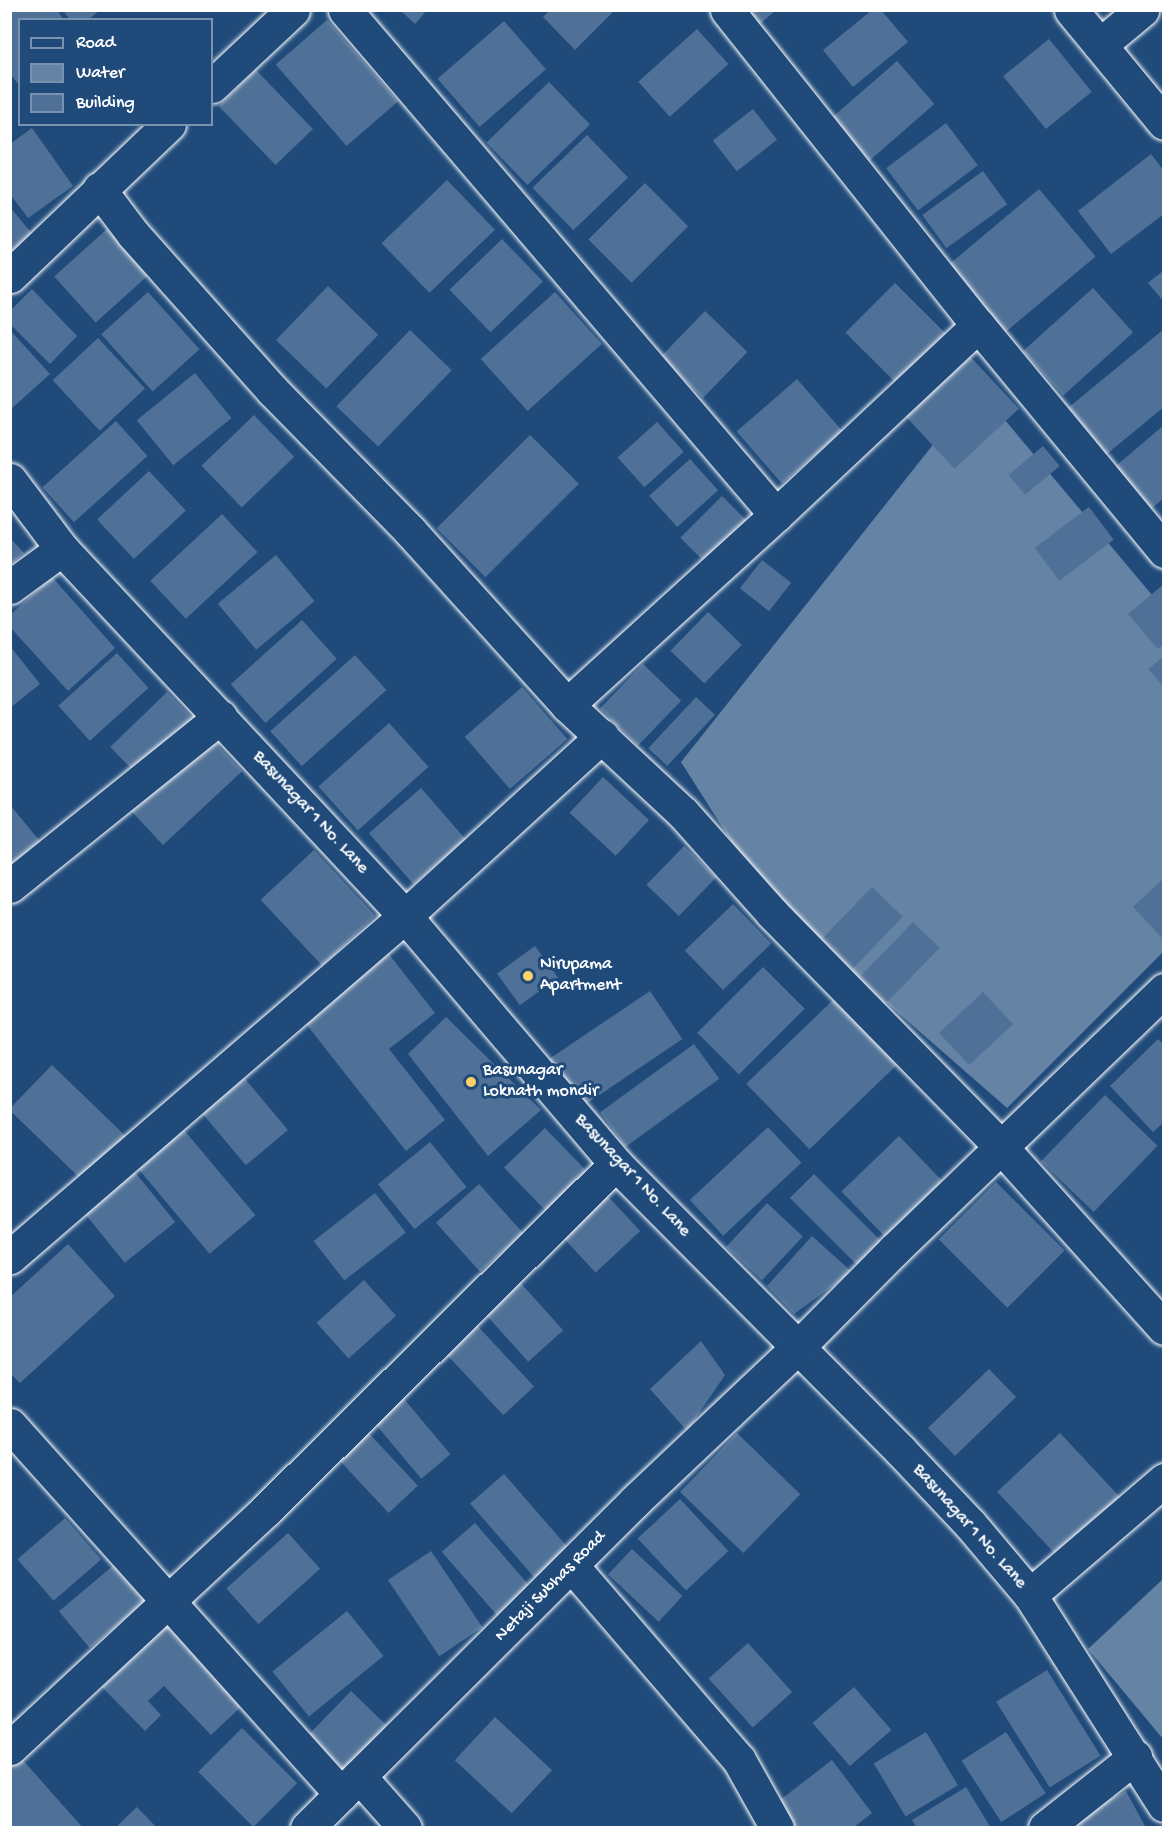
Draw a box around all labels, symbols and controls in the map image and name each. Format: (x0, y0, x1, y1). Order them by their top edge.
legend (18, 18, 213, 126)
text: Road (76, 33, 115, 54)
text: Water (76, 63, 124, 84)
text: Building (76, 93, 135, 114)
street label: Basunagar 1 No. Lane (247, 747, 373, 879)
place label: Nirupama Apartment (540, 955, 621, 998)
marker: Nirupama Apartment (521, 969, 535, 983)
place label: Basunagar Loknath mondir (483, 1061, 598, 1104)
marker: Basunagar Loknath mondir (464, 1075, 478, 1089)
street label: Basunagar 1 No. Lane (569, 1110, 695, 1242)
street label: Basunagar 1 No. Lane (907, 1460, 1031, 1594)
street label: Netaji Subhas Road (491, 1527, 611, 1647)

